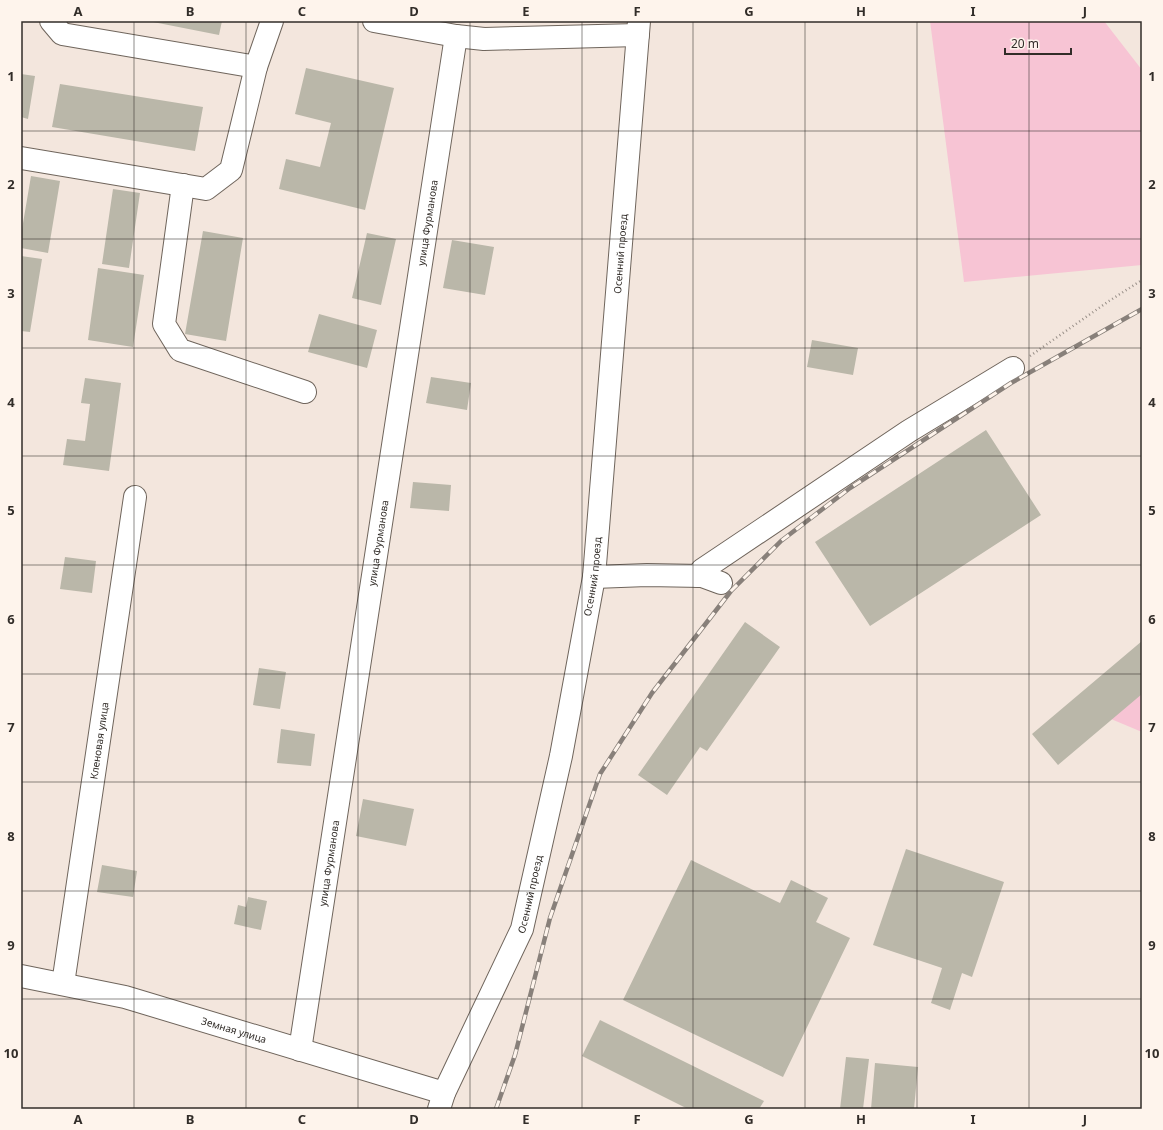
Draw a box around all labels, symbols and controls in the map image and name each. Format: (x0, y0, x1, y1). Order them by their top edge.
text: A (74, 2, 83, 20)
text: B (186, 2, 194, 20)
text: C (298, 2, 306, 20)
text: D (409, 2, 419, 20)
text: E (522, 2, 530, 20)
text: F (633, 2, 641, 20)
text: G (744, 2, 754, 20)
text: H (856, 2, 866, 20)
text: I (970, 2, 976, 20)
text: J (1082, 2, 1087, 20)
scale bar (1005, 30, 1071, 56)
text: 20 m (1011, 35, 1039, 52)
text: 1 (7, 67, 15, 85)
text: 1 (1148, 67, 1156, 85)
text: 2 (7, 175, 15, 193)
text: 2 (1148, 175, 1156, 193)
street label: улица Фурманова (414, 179, 441, 267)
street label: Осенний проезд (610, 213, 630, 294)
text: 3 (7, 284, 15, 302)
text: 3 (1148, 284, 1156, 302)
text: 4 (7, 393, 15, 411)
text: 4 (1148, 393, 1156, 411)
street label: улица Фурманова (364, 499, 392, 587)
text: 5 (7, 501, 15, 519)
text: 5 (1148, 501, 1156, 519)
street label: Осенний проезд (580, 536, 604, 617)
text: 6 (7, 610, 15, 628)
text: 6 (1148, 610, 1156, 628)
street label: Кленовая улица (86, 701, 112, 780)
text: 7 (7, 718, 15, 736)
text: 7 (1148, 718, 1156, 736)
street label: улица Фурманова (315, 819, 342, 907)
text: 8 (7, 827, 15, 845)
text: 8 (1148, 827, 1156, 845)
street label: Осенний проезд (514, 854, 545, 936)
text: 9 (7, 936, 15, 954)
text: 9 (1148, 936, 1156, 954)
street label: Земная улица (200, 1013, 268, 1046)
text: 10 (4, 1044, 18, 1062)
text: 10 (1145, 1044, 1159, 1062)
text: A (74, 1110, 83, 1128)
text: B (186, 1110, 194, 1128)
text: C (298, 1110, 306, 1128)
text: D (409, 1110, 419, 1128)
text: E (522, 1110, 530, 1128)
text: F (633, 1110, 641, 1128)
text: G (744, 1110, 754, 1128)
text: H (856, 1110, 866, 1128)
text: I (970, 1110, 976, 1128)
text: J (1082, 1110, 1087, 1128)

